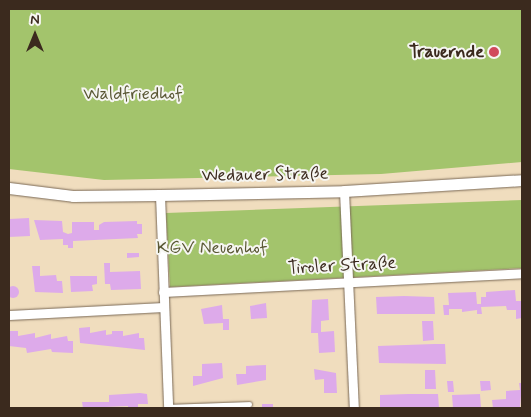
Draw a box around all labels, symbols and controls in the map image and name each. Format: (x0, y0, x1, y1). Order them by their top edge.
north arrow (10, 10, 60, 60)
text: N (30, 11, 40, 29)
place label: Trauernde (409, 41, 484, 63)
marker: Trauernde (488, 46, 500, 58)
park label: Waldfriedhof (83, 83, 183, 105)
street label: Wedauer Straße (202, 163, 328, 187)
park label: KGV Neuenhof (157, 237, 267, 259)
street label: Tiroler Straße (289, 252, 395, 280)

